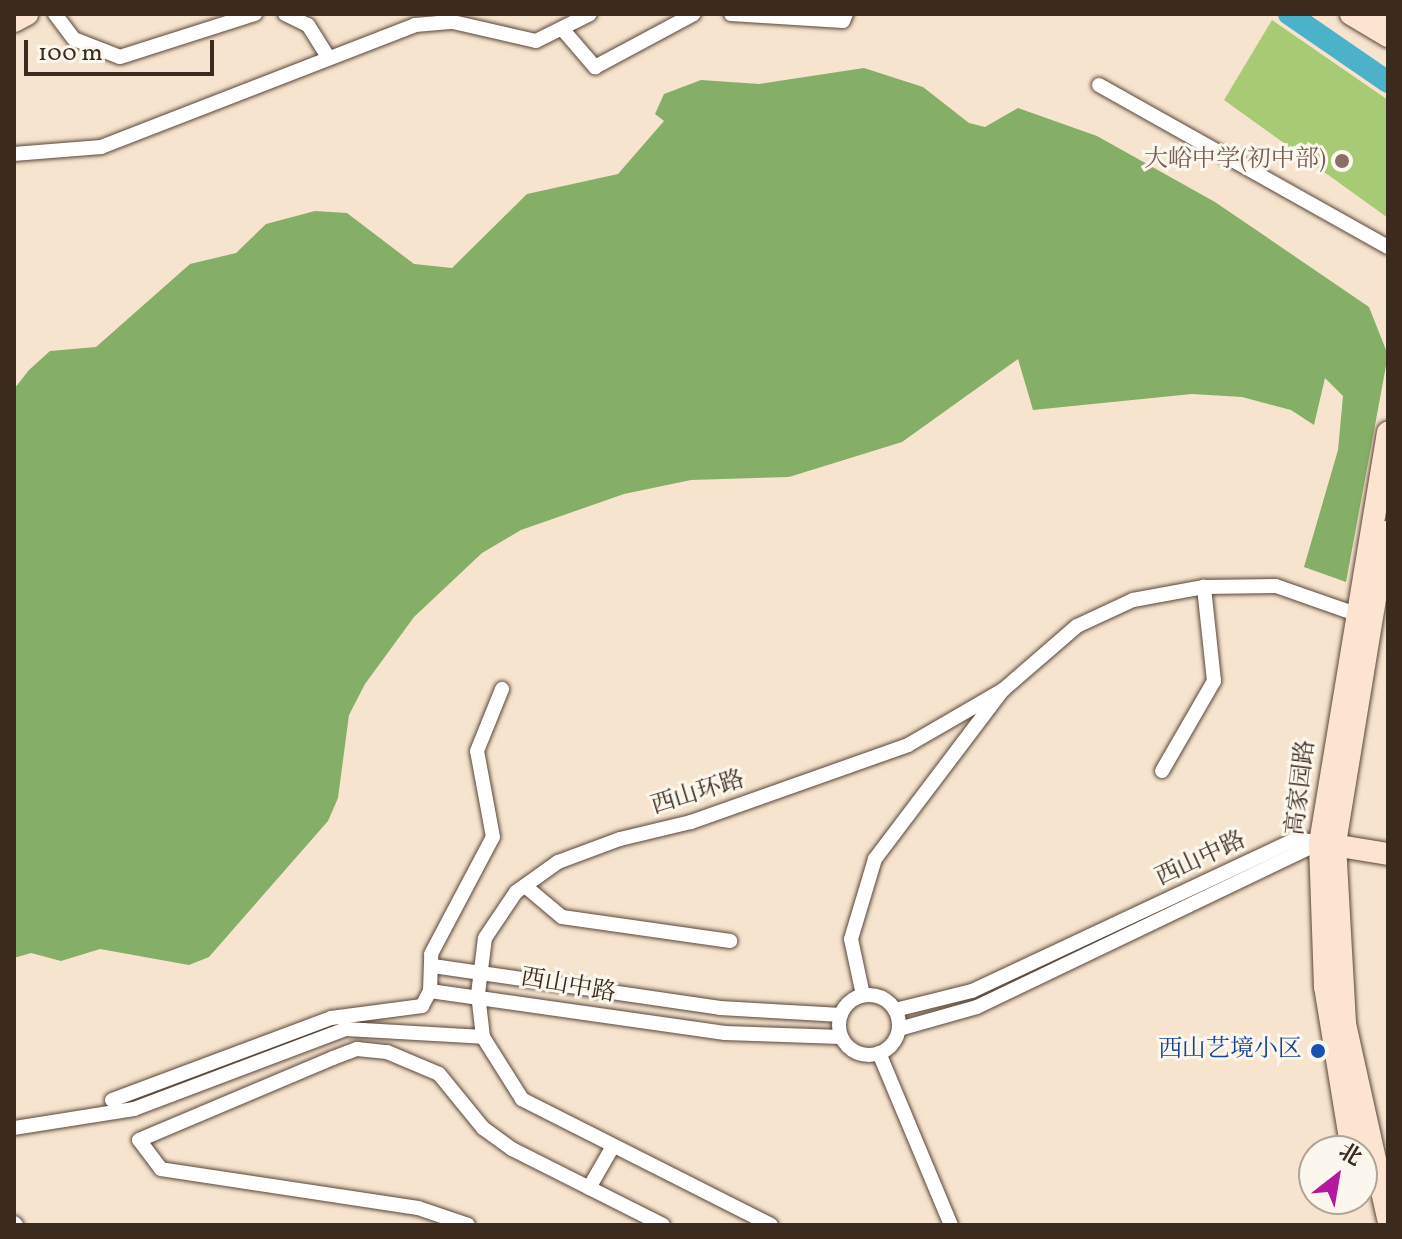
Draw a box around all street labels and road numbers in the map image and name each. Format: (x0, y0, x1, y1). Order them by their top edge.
street label: 高家园路 (1282, 739, 1322, 837)
street label: 西山环路 (648, 766, 748, 822)
street label: 西山中路 (1151, 827, 1251, 893)
street label: 西山中路 (518, 964, 618, 1010)

